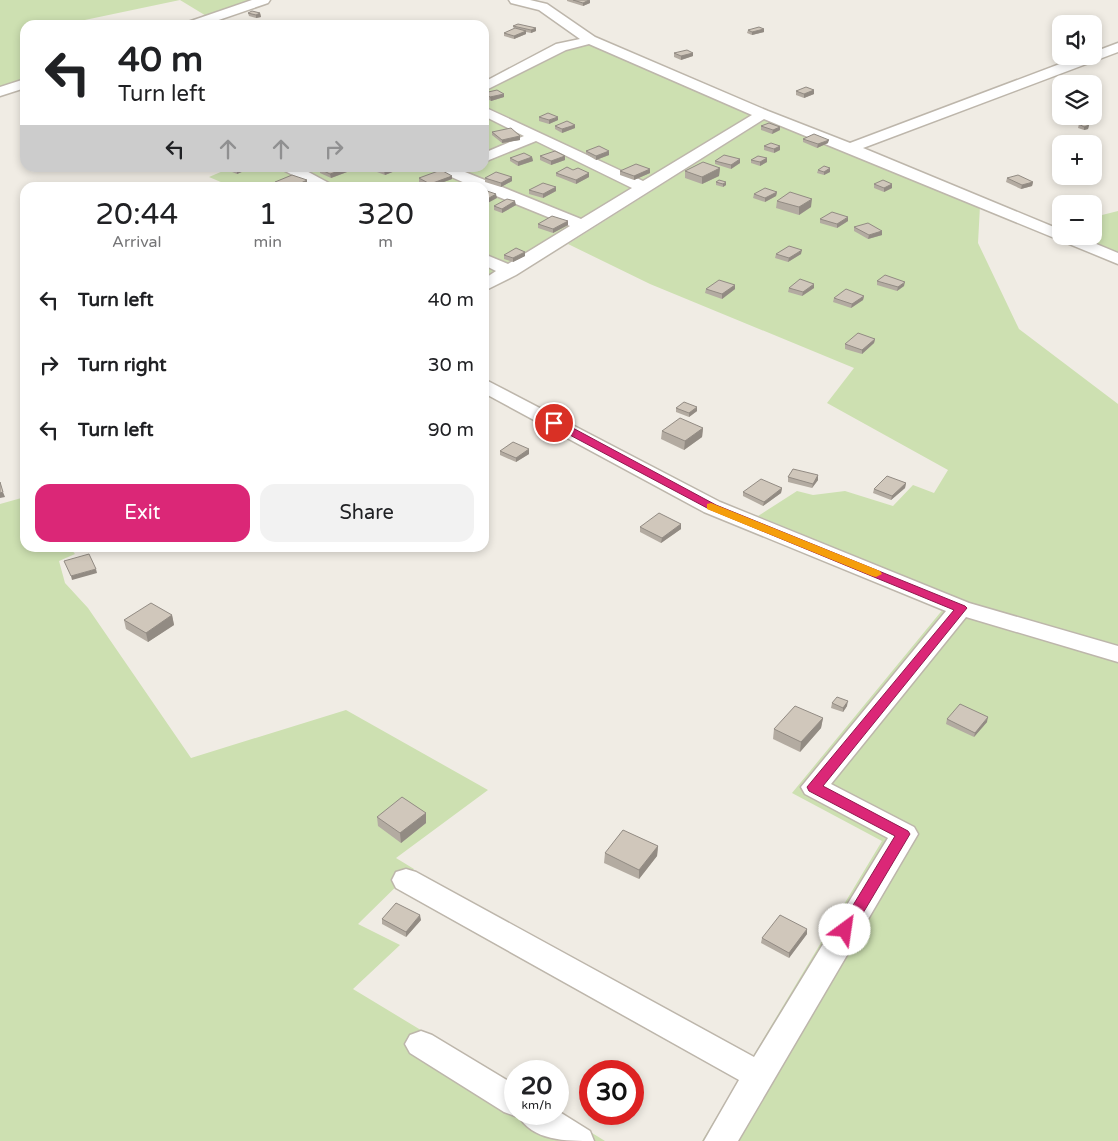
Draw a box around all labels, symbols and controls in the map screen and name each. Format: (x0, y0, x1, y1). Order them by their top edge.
map controls (1052, 15, 1102, 245)
button: sound (1052, 15, 1102, 65)
text: 40 m (118, 39, 203, 81)
icon: left (35, 40, 100, 105)
button: layers (1052, 75, 1102, 125)
text: Turn left (118, 81, 206, 107)
icon: left (161, 135, 189, 163)
icon: ahead (214, 135, 242, 163)
icon: ahead (267, 135, 295, 163)
icon: right (320, 135, 348, 163)
button: + (1052, 135, 1102, 185)
button: − (1052, 195, 1102, 245)
text: 20:44 (95, 196, 178, 233)
text: 1 (258, 196, 277, 233)
text: 320 (357, 196, 414, 233)
text: Arrival (112, 232, 162, 252)
text: min (254, 232, 282, 252)
text: m (378, 232, 393, 252)
icon: left (35, 286, 63, 314)
text: Turn left (78, 289, 154, 311)
text: 40 m (428, 289, 474, 311)
icon: right (35, 351, 63, 379)
text: Turn right (78, 354, 166, 376)
text: 30 m (428, 354, 474, 376)
pin (533, 402, 575, 444)
icon: arrive (540, 409, 568, 437)
icon: left (35, 416, 63, 444)
text: Turn left (78, 419, 154, 441)
text: 90 m (428, 419, 474, 441)
button: Exit (35, 484, 250, 542)
button: Share (260, 484, 474, 542)
position arrow (818, 903, 870, 955)
speed limit sign: 30 (579, 1060, 644, 1125)
text: 20 (521, 1071, 552, 1101)
text: km/h (521, 1098, 552, 1112)

